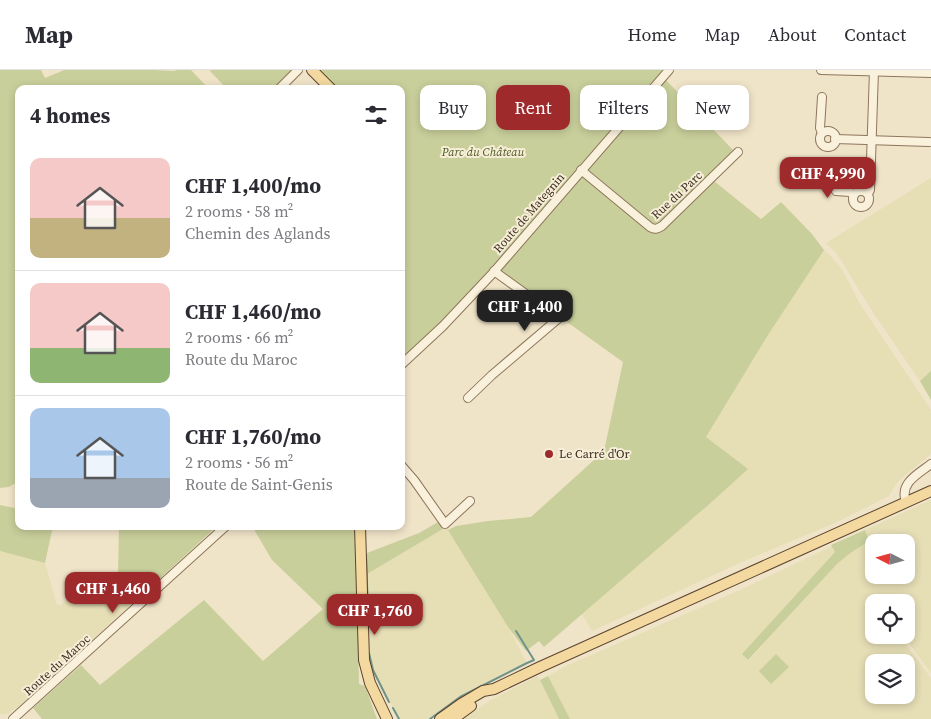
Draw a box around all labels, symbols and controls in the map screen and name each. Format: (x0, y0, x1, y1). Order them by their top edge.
text: Map (25, 18, 73, 51)
text: Home (628, 22, 677, 47)
text: Map (705, 22, 740, 47)
text: About (768, 22, 816, 47)
text: Contact (844, 22, 906, 47)
chip: Buy (420, 85, 486, 130)
chip: Rent (496, 85, 570, 130)
chip: Filters (580, 85, 667, 130)
chip: New (677, 85, 749, 130)
text: 4 homes (30, 101, 110, 130)
icon: filters (362, 101, 390, 129)
park label: Parc du Château (441, 144, 524, 160)
pin: CHF 4,990 (771, 156, 885, 199)
text: CHF 4,990 (791, 162, 865, 184)
street label: Rue du Parc (648, 167, 706, 223)
street label: Route de Mategnin (490, 170, 568, 256)
text: CHF 1,400/mo (185, 171, 321, 200)
icon: home (70, 178, 130, 238)
text: 2 rooms · 58 m² (185, 200, 293, 222)
text: Chemin des Aglands (185, 222, 331, 244)
pin: CHF 1,400 (468, 290, 582, 332)
text: CHF 1,400 (488, 295, 562, 317)
text: CHF 1,460/mo (185, 297, 321, 326)
icon: home (70, 303, 130, 363)
text: 2 rooms · 66 m² (185, 326, 293, 348)
text: Route du Maroc (185, 348, 298, 370)
text: CHF 1,760/mo (185, 422, 321, 451)
icon: home (70, 428, 130, 488)
place label: Le Carré d'Or (559, 446, 630, 462)
marker: Le Carré d'Or (543, 448, 555, 460)
text: 2 rooms · 56 m² (185, 451, 293, 473)
text: Route de Saint-Genis (185, 473, 333, 495)
north arrow (865, 534, 915, 584)
map controls (865, 534, 915, 704)
pin: CHF 1,460 (56, 572, 170, 614)
text: CHF 1,460 (76, 577, 150, 599)
pin: CHF 1,760 (318, 594, 432, 636)
button: locate (865, 594, 915, 644)
text: CHF 1,760 (338, 599, 412, 621)
street label: Route du Maroc (20, 631, 94, 699)
button: layers (865, 654, 915, 704)

